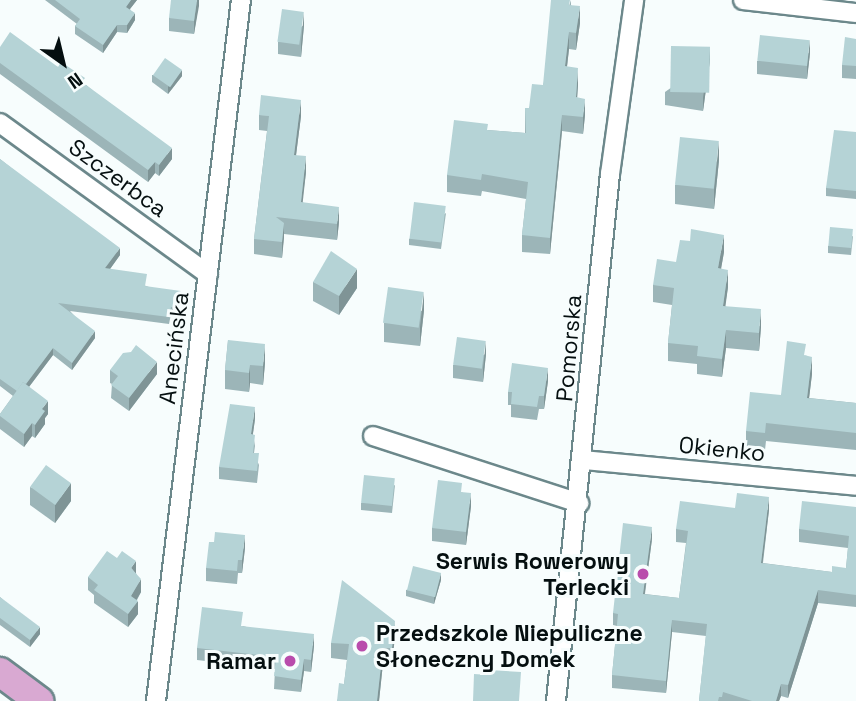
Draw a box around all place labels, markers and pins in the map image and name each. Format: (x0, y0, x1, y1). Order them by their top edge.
place label: Serwis Rowerowy Terlecki (436, 547, 629, 601)
marker: Serwis Rowerowy Terlecki (635, 566, 651, 582)
place label: Przedszkole Niepuliczne Słoneczny Domek (376, 619, 643, 673)
marker: Przedszkole Niepuliczne Słoneczny Domek (354, 638, 370, 654)
place label: Ramar (206, 647, 276, 675)
marker: Ramar (282, 653, 298, 669)

